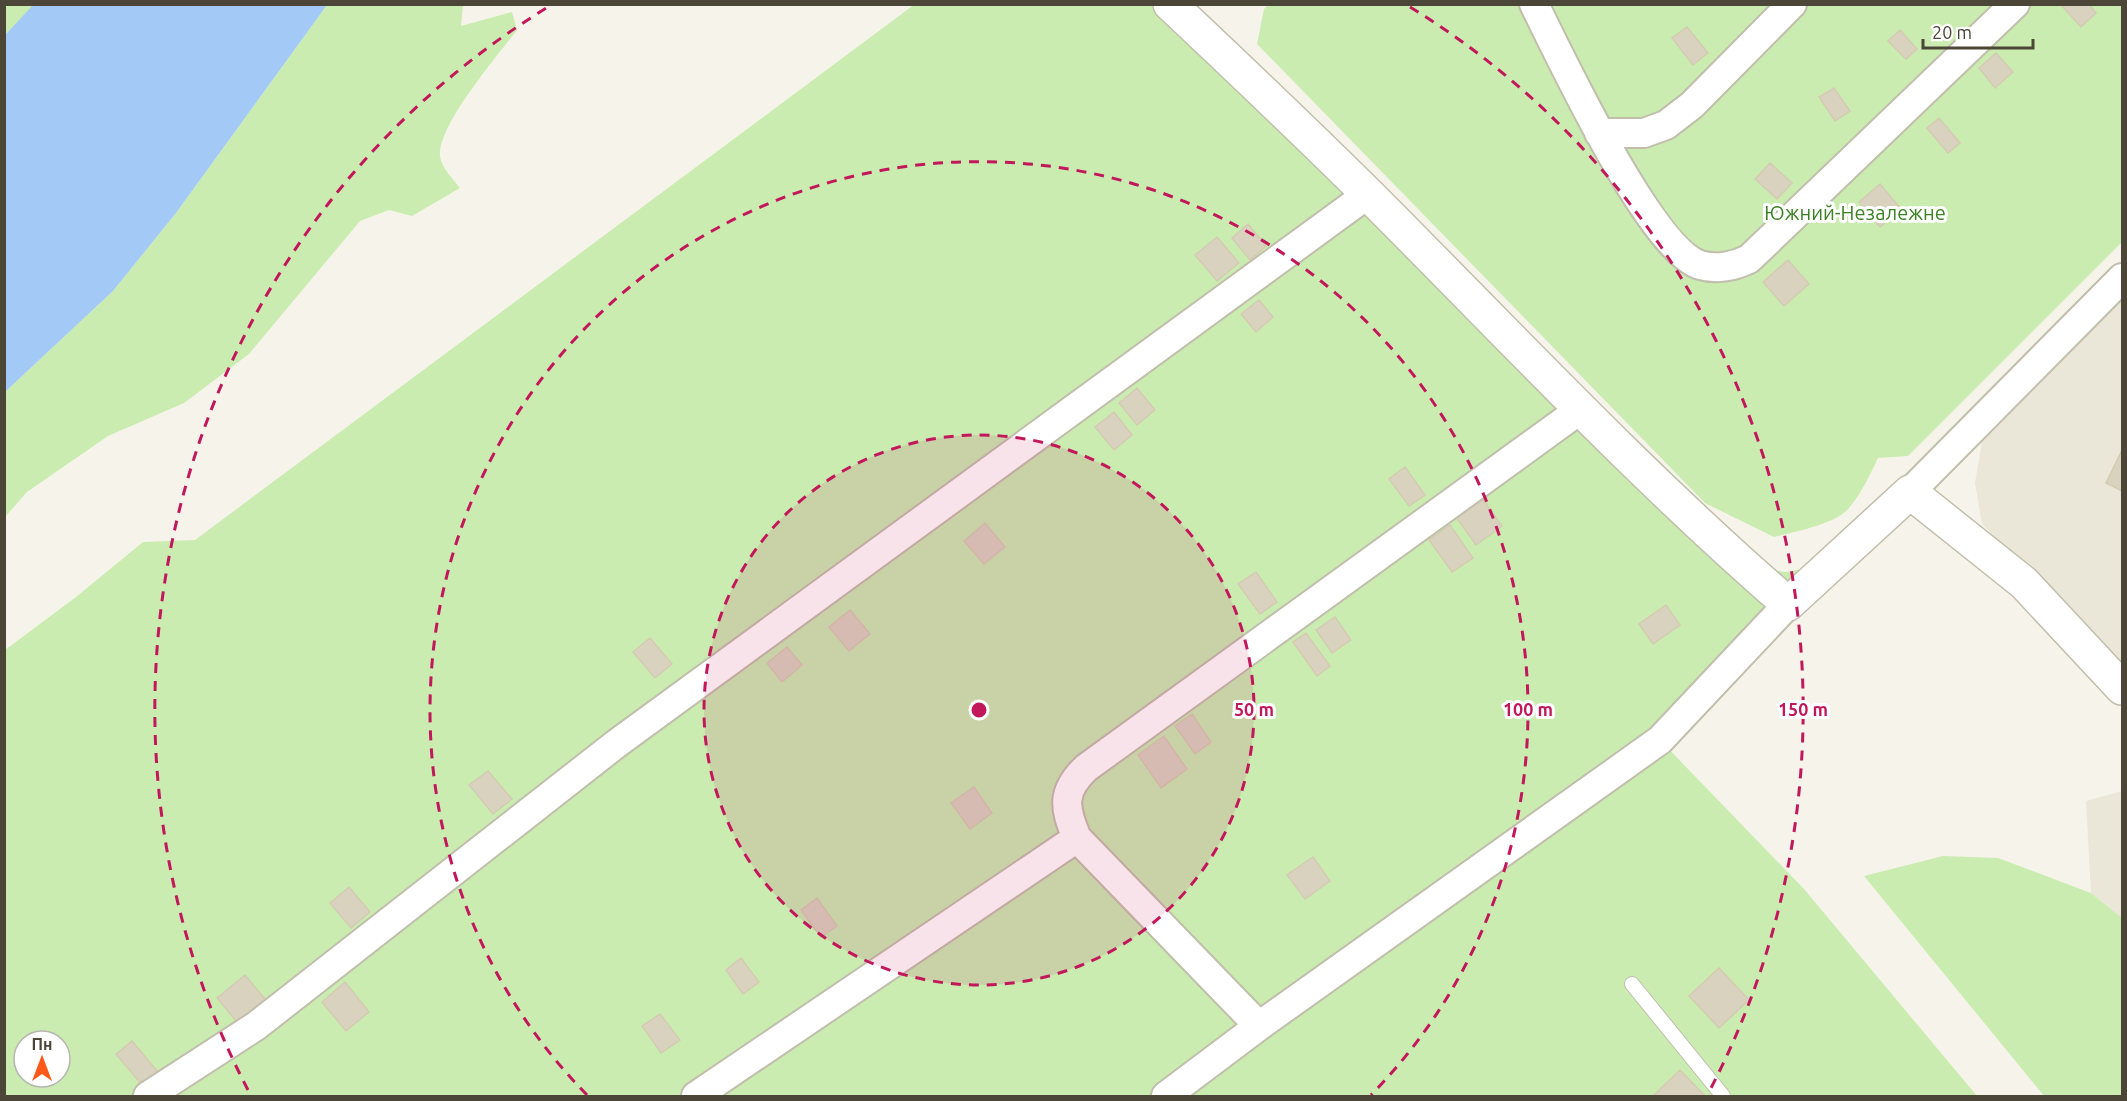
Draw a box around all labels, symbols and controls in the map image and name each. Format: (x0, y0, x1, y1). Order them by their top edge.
scale bar (1923, 12, 2032, 50)
text: 20 m (1932, 22, 1972, 42)
park label: Южний-Незалежне (1764, 201, 1946, 224)
text: 50 m (1234, 699, 1274, 719)
text: 100 m (1503, 699, 1553, 719)
text: 150 m (1778, 699, 1828, 719)
centre of rings (969, 700, 989, 720)
north arrow (12, 1029, 72, 1089)
text: Пн (32, 1035, 52, 1053)

